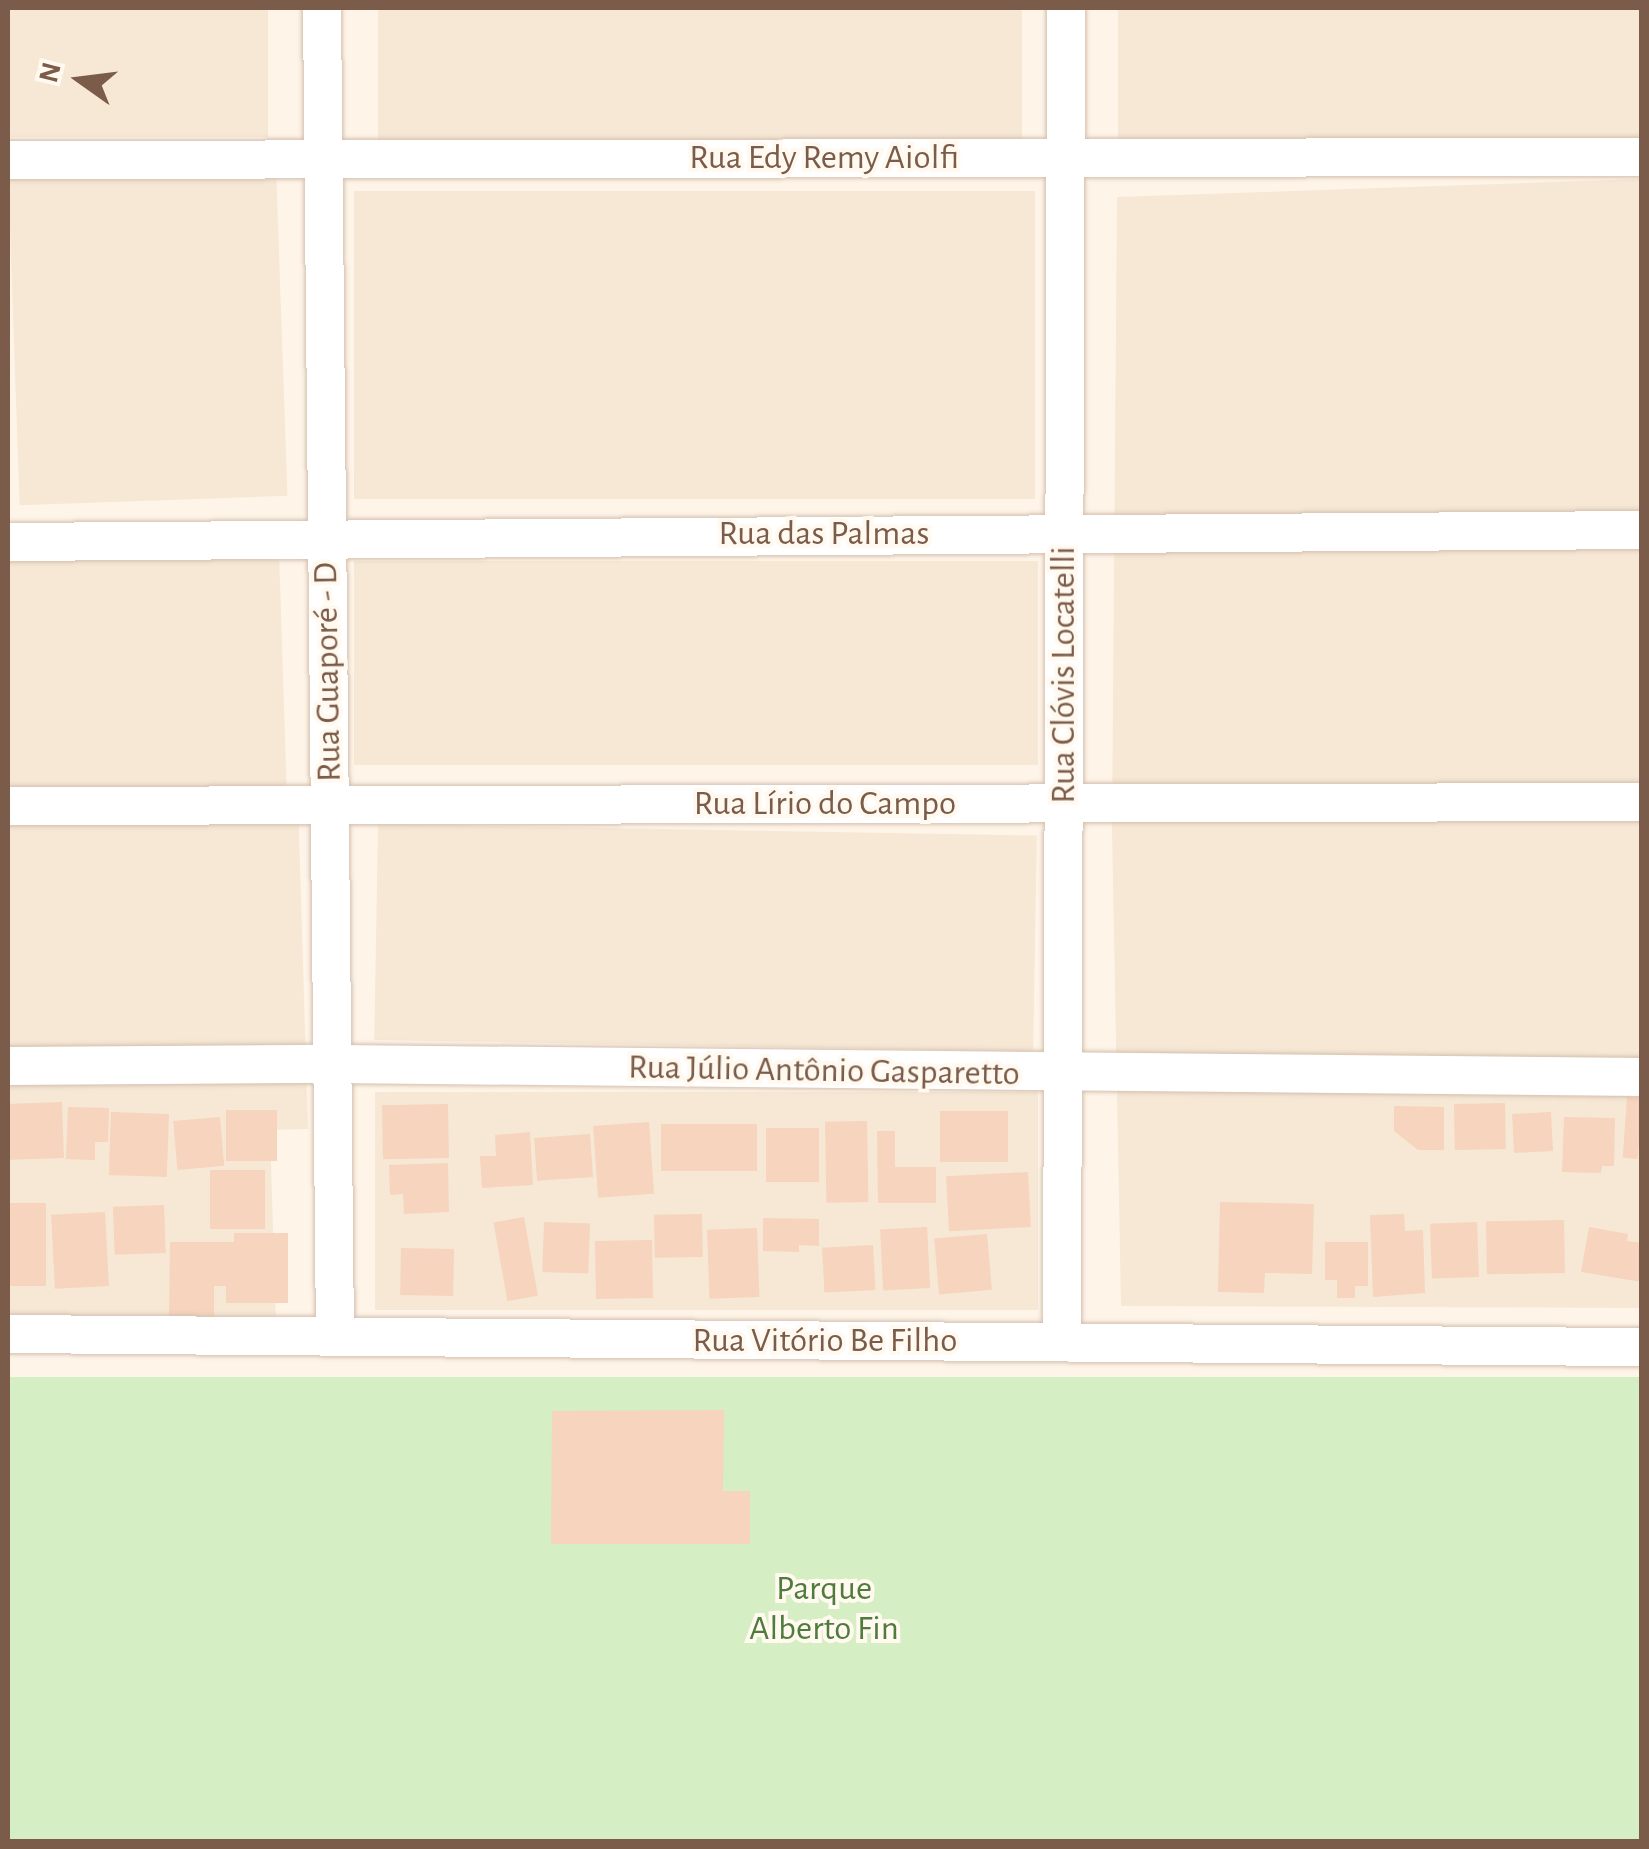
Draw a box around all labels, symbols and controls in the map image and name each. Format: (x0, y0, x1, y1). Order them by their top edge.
north arrow (30, 30, 130, 130)
text: N (35, 60, 67, 86)
street label: Rua Edy Remy Aiolfi (689, 137, 959, 179)
street label: Rua das Palmas (719, 513, 929, 555)
street label: Rua Clóvis Locatelli (1043, 546, 1085, 804)
street label: Rua Guaporé - D (305, 562, 351, 782)
street label: Rua Lírio do Campo (694, 783, 956, 825)
street label: Rua Júlio Antônio Gasparetto (628, 1047, 1020, 1095)
street label: Rua Vitório Be Filho (692, 1320, 958, 1362)
park label: Parque Alberto Fin (749, 1568, 899, 1650)

